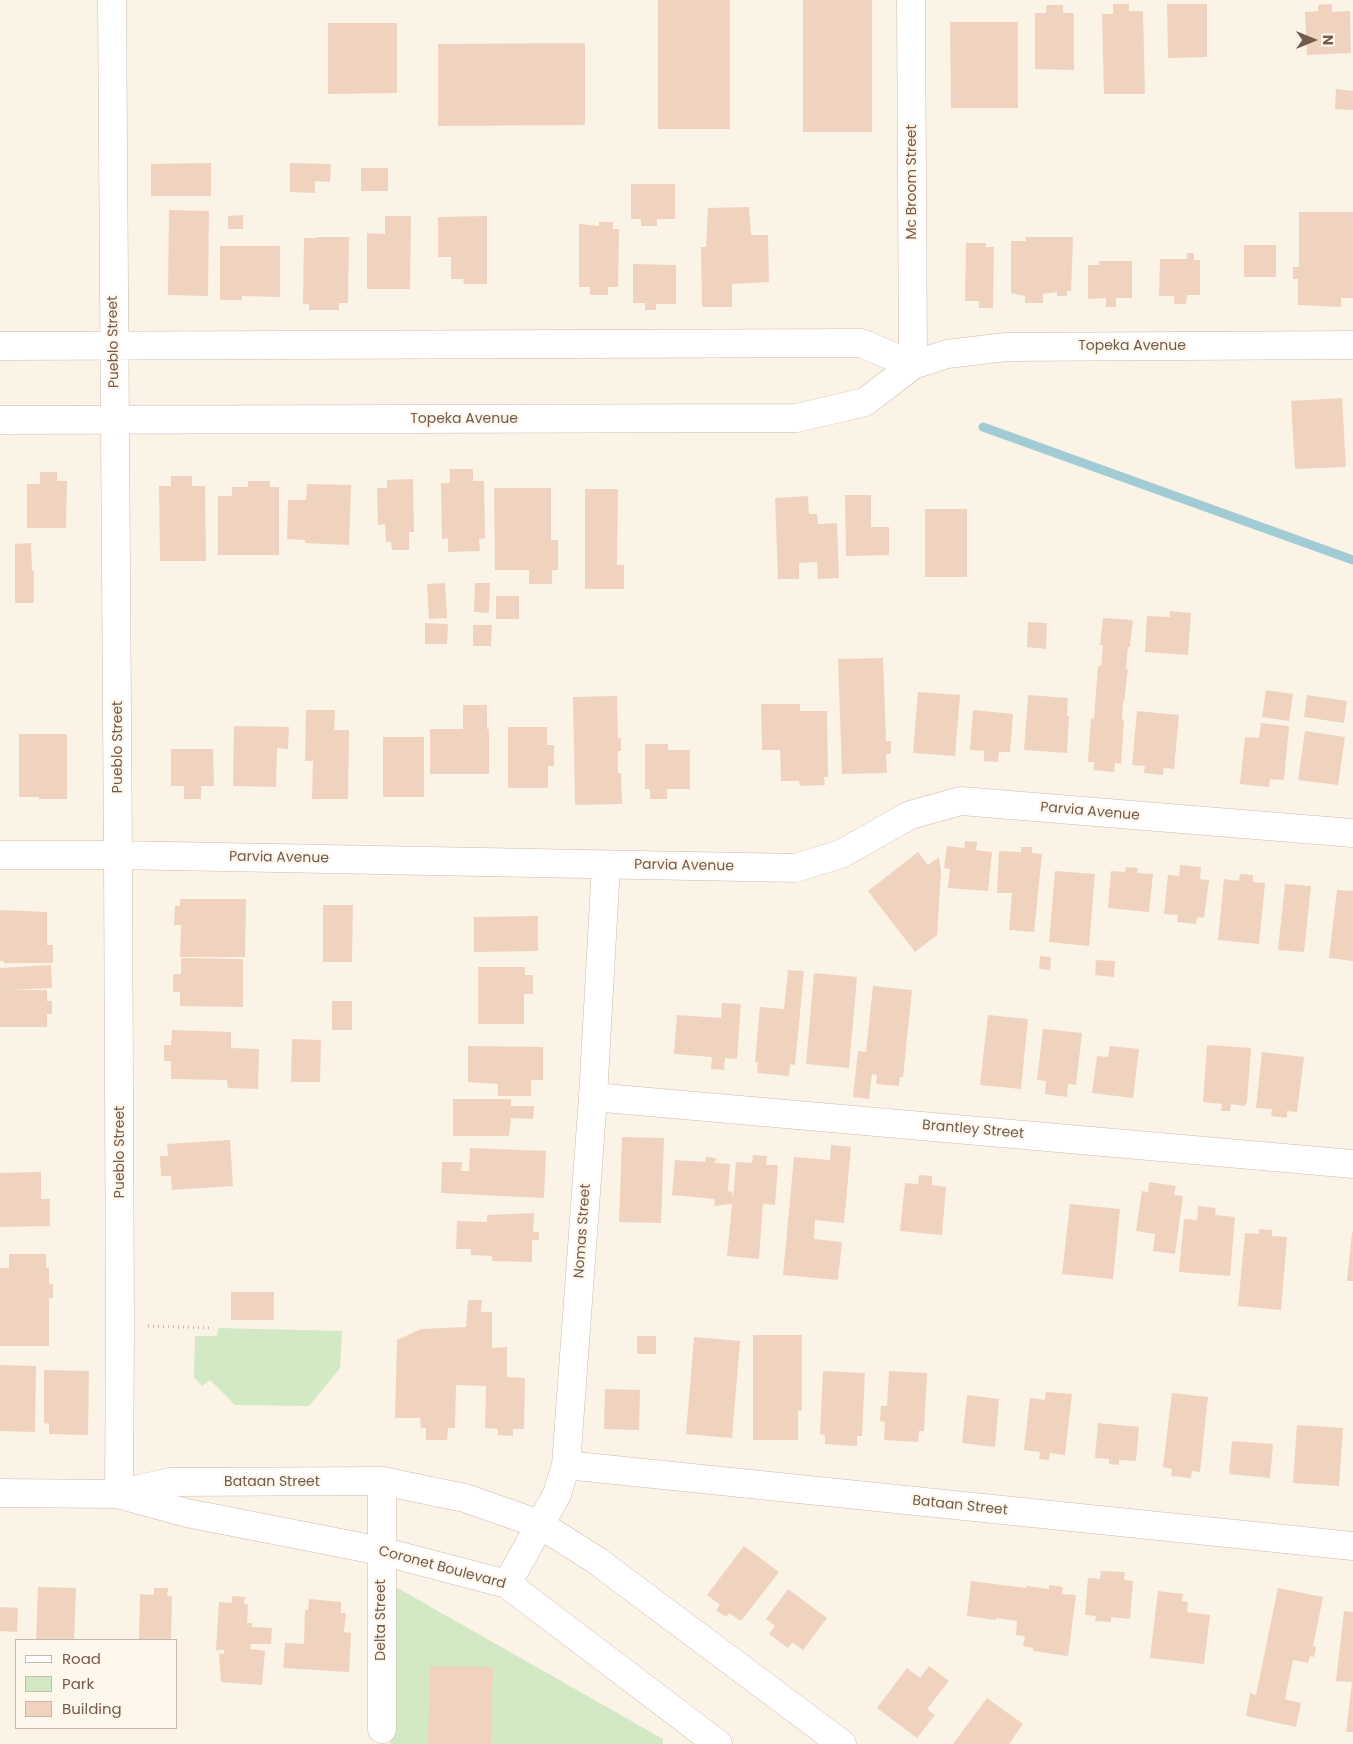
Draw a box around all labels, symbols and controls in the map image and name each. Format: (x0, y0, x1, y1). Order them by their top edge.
north arrow (1288, 15, 1338, 65)
text: N (1318, 35, 1338, 45)
street label: Mc Broom Street (904, 124, 920, 240)
street label: Pueblo Street (105, 296, 123, 388)
street label: Topeka Avenue (1078, 338, 1186, 354)
street label: Topeka Avenue (410, 411, 518, 427)
street label: Pueblo Street (110, 701, 126, 793)
street label: Parvia Avenue (1040, 799, 1140, 825)
street label: Parvia Avenue (229, 849, 329, 867)
street label: Parvia Avenue (634, 857, 734, 875)
street label: Pueblo Street (112, 1106, 128, 1198)
street label: Brantley Street (921, 1117, 1025, 1143)
street label: Nomas Street (571, 1183, 595, 1279)
street label: Bataan Street (224, 1474, 320, 1490)
street label: Bataan Street (912, 1493, 1008, 1519)
street label: Coronet Boulevard (377, 1543, 507, 1593)
street label: Delta Street (373, 1579, 389, 1661)
legend (15, 1639, 178, 1729)
text: Road (62, 1648, 101, 1669)
text: Park (62, 1673, 94, 1694)
text: Building (62, 1698, 122, 1719)

